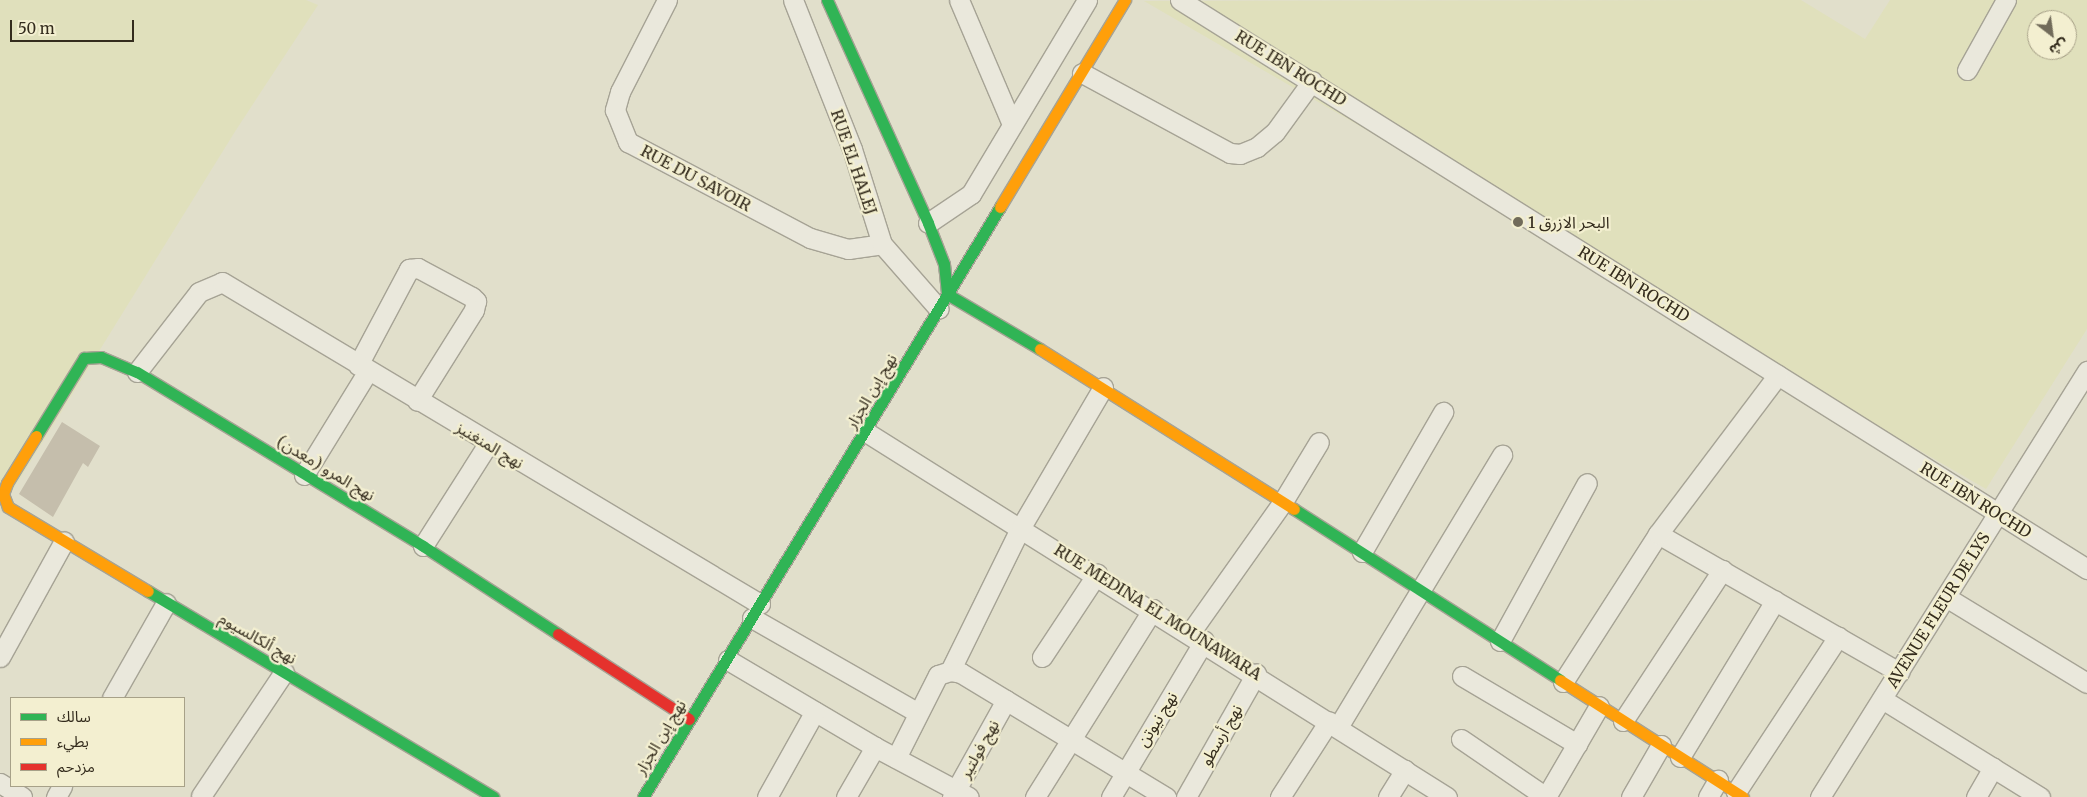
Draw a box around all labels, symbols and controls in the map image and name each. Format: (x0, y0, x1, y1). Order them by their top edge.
scale bar (12, 10, 136, 42)
north arrow (2027, 10, 2077, 60)
text: 50 m (18, 19, 55, 38)
street label: RUE IBN ROCHD (1232, 26, 1350, 110)
text: ش (2046, 35, 2072, 60)
street label: RUE EL HALEJ (827, 107, 881, 217)
street label: RUE DU SAVOIR (638, 141, 754, 215)
place label: 1 البحر الازرق (1528, 212, 1610, 232)
marker: 1 البحر الازرق (1512, 216, 1524, 228)
street label: RUE IBN ROCHD (1575, 242, 1693, 326)
street label: نهج إبن الجزار (841, 350, 901, 432)
street label: نهج المنغنيز (453, 417, 527, 473)
street label: نهج المرو (معدن) (273, 431, 379, 505)
street label: RUE IBN ROCHD (1917, 458, 2035, 542)
street label: AVENUE FLEUR DE LYS (1882, 529, 1994, 691)
street label: RUE MEDINA EL MOUNAWARA (1051, 540, 1265, 684)
street label: نهج ألكالسيوم (216, 608, 300, 668)
street label: نهج نيوتن (1133, 688, 1181, 750)
street label: نهج إبن الجزار (630, 696, 690, 778)
legend (10, 697, 185, 787)
street label: نهج أرسطو (1196, 701, 1246, 769)
text: سالك (57, 707, 91, 726)
street label: نهج فولتير (955, 716, 1003, 782)
text: بطيء (57, 732, 89, 751)
text: مزدحم (57, 757, 95, 776)

